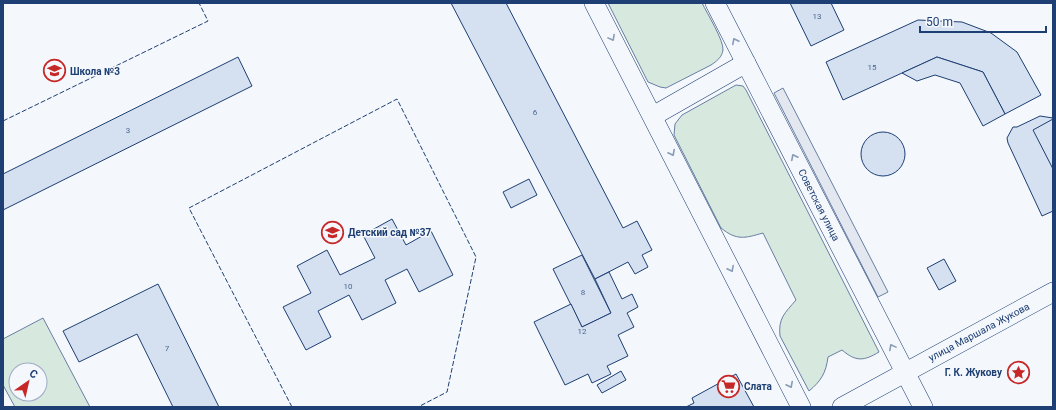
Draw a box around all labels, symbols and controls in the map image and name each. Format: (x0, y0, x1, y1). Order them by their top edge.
scale bar (920, 8, 1046, 34)
house number: 13 (813, 12, 822, 21)
text: 50 m (926, 15, 953, 29)
one-way arrow (607, 33, 615, 41)
one-way arrow (732, 38, 740, 46)
school or university icon: Школа №3 (41, 58, 67, 84)
house number: 15 (868, 63, 877, 72)
place label: Школа №3 (70, 66, 120, 77)
house number: 6 (533, 108, 538, 117)
house number: 3 (126, 126, 130, 135)
one-way arrow (667, 149, 675, 156)
one-way arrow (792, 154, 799, 161)
street label: Советская улица (796, 167, 842, 243)
school or university icon: Детский сад №37 (320, 219, 346, 245)
place label: Детский сад №37 (348, 227, 431, 238)
one-way arrow (726, 265, 734, 272)
house number: 10 (344, 282, 353, 291)
house number: 8 (581, 288, 586, 297)
street label: улица Маршала Жукова (927, 301, 1031, 363)
house number: 12 (578, 327, 587, 336)
house number: 7 (165, 344, 170, 353)
one-way arrow (890, 344, 897, 352)
place icon: Г. К. Жукову (1005, 359, 1031, 385)
north arrow (8, 362, 48, 402)
text: С (27, 367, 40, 382)
place label: Г. К. Жукову (945, 367, 1003, 378)
supermarket icon: Слата (715, 373, 741, 399)
place label: Слата (744, 381, 773, 392)
one-way arrow (785, 381, 792, 388)

